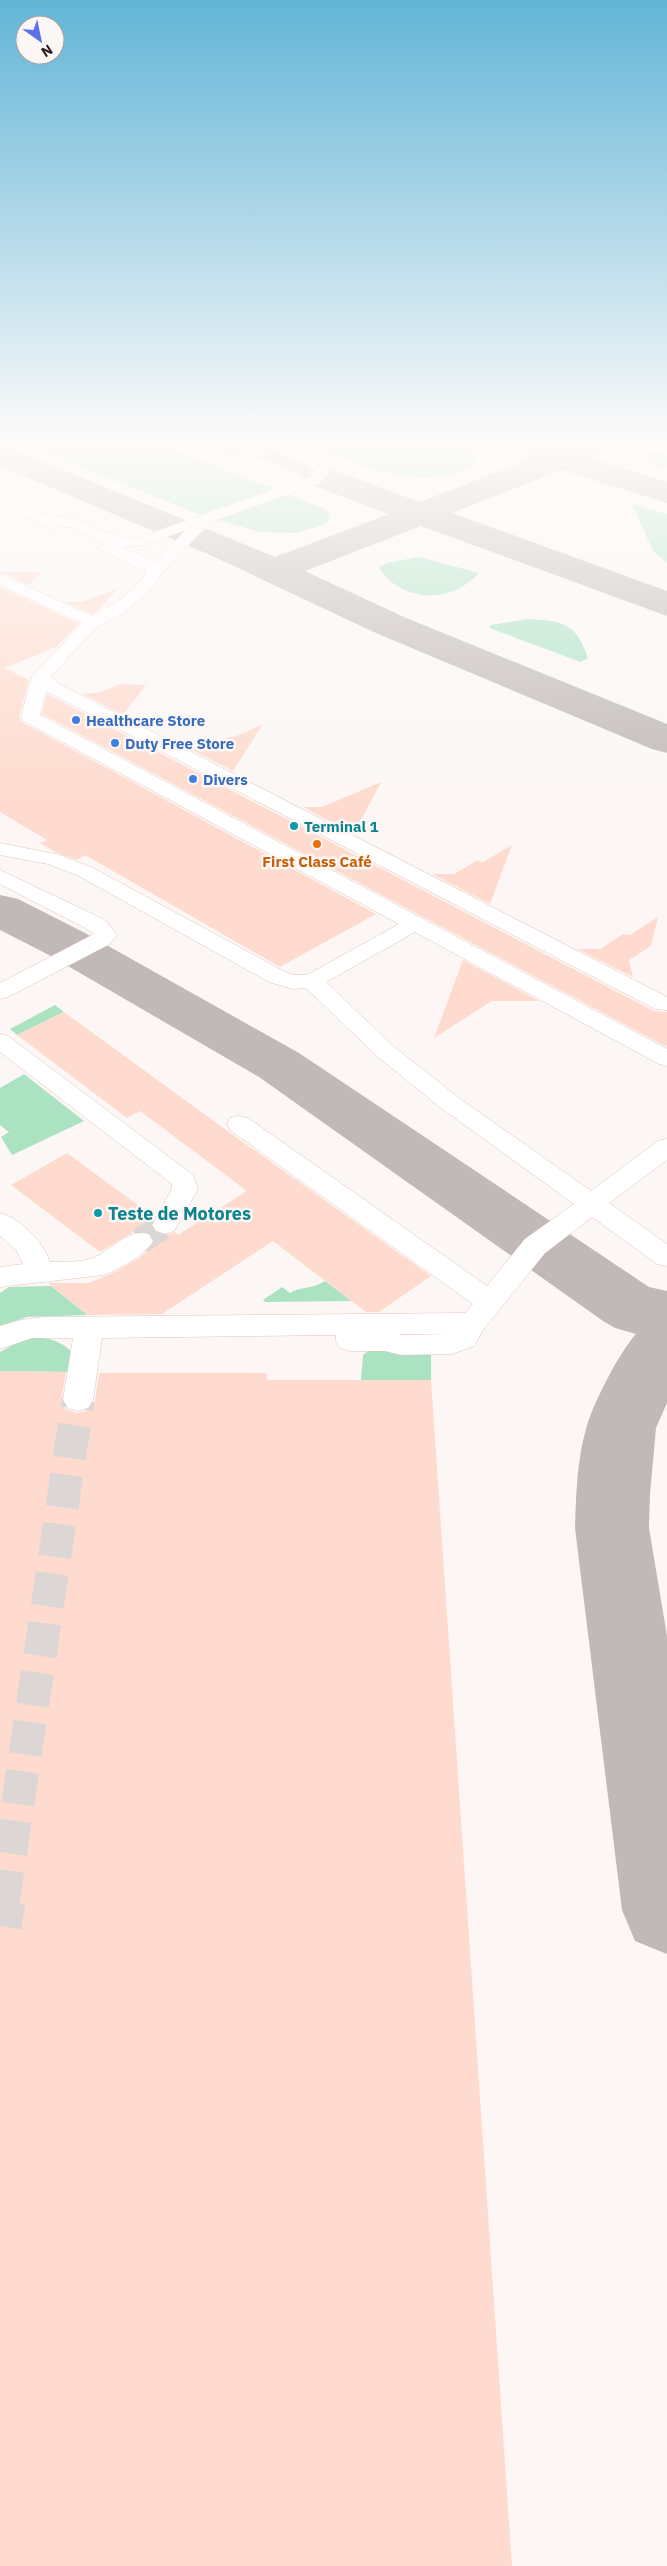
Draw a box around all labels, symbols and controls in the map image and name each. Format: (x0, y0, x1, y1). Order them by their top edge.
north arrow (15, 15, 65, 65)
text: N (38, 41, 56, 61)
place label: Healthcare Store (86, 711, 205, 730)
marker: Healthcare Store (70, 714, 82, 726)
place label: Duty Free Store (125, 734, 234, 753)
marker: Duty Free Store (109, 737, 121, 749)
place label: Divers (203, 770, 248, 789)
marker: Divers (187, 773, 199, 785)
place label: Terminal 1 (304, 817, 379, 836)
marker: Terminal 1 (288, 820, 300, 832)
marker: First Class Café (311, 838, 323, 850)
place label: First Class Café (262, 852, 372, 871)
place label: Teste de Motores (108, 1202, 251, 1225)
marker: Teste de Motores (92, 1207, 104, 1219)

